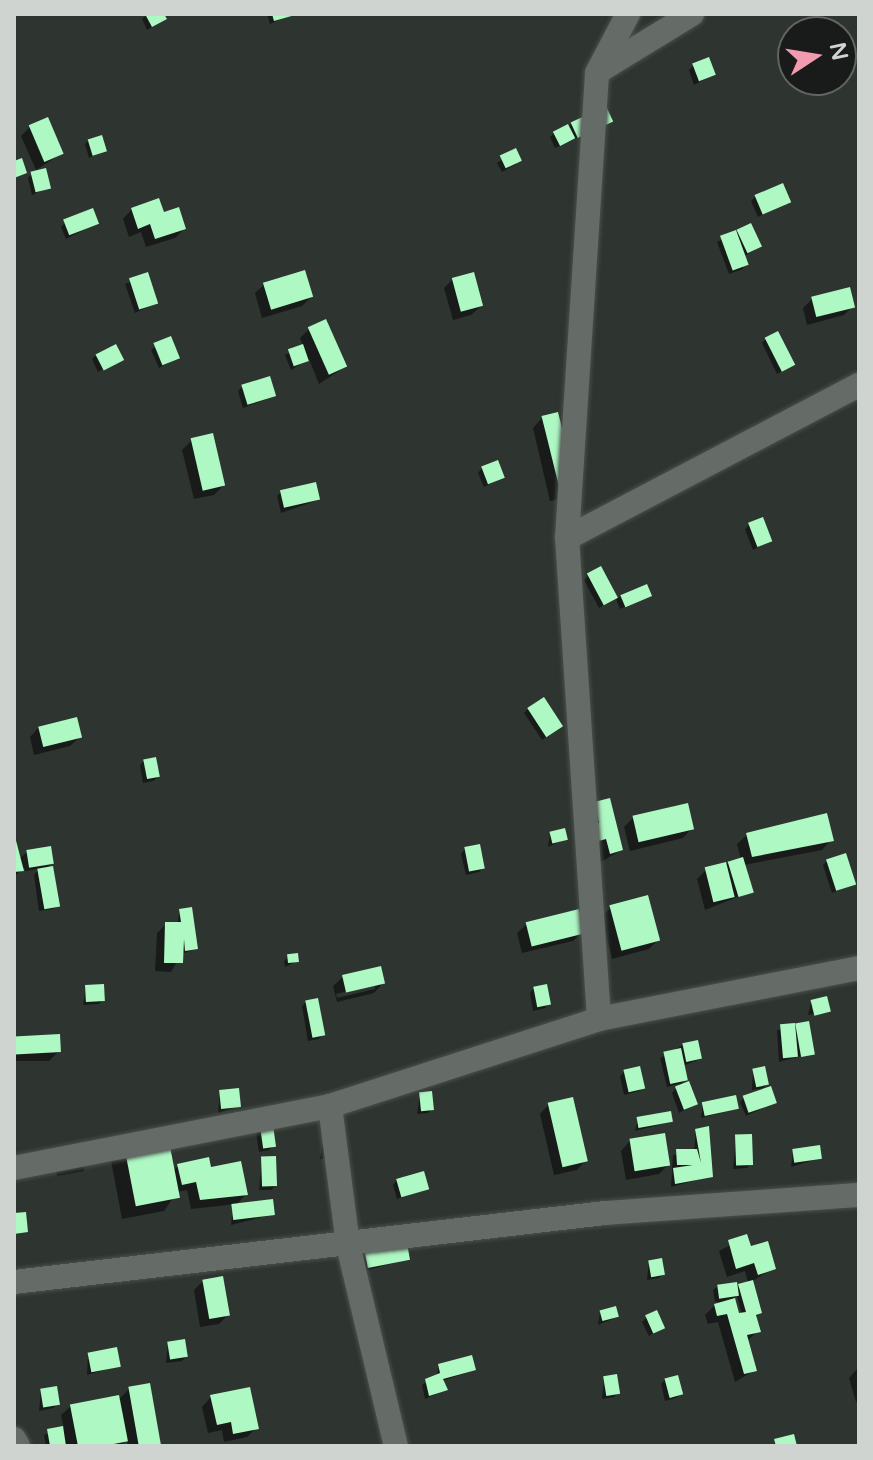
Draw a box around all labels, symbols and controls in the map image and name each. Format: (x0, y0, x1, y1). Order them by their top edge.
north arrow (777, 16, 857, 96)
text: N (824, 40, 853, 63)

